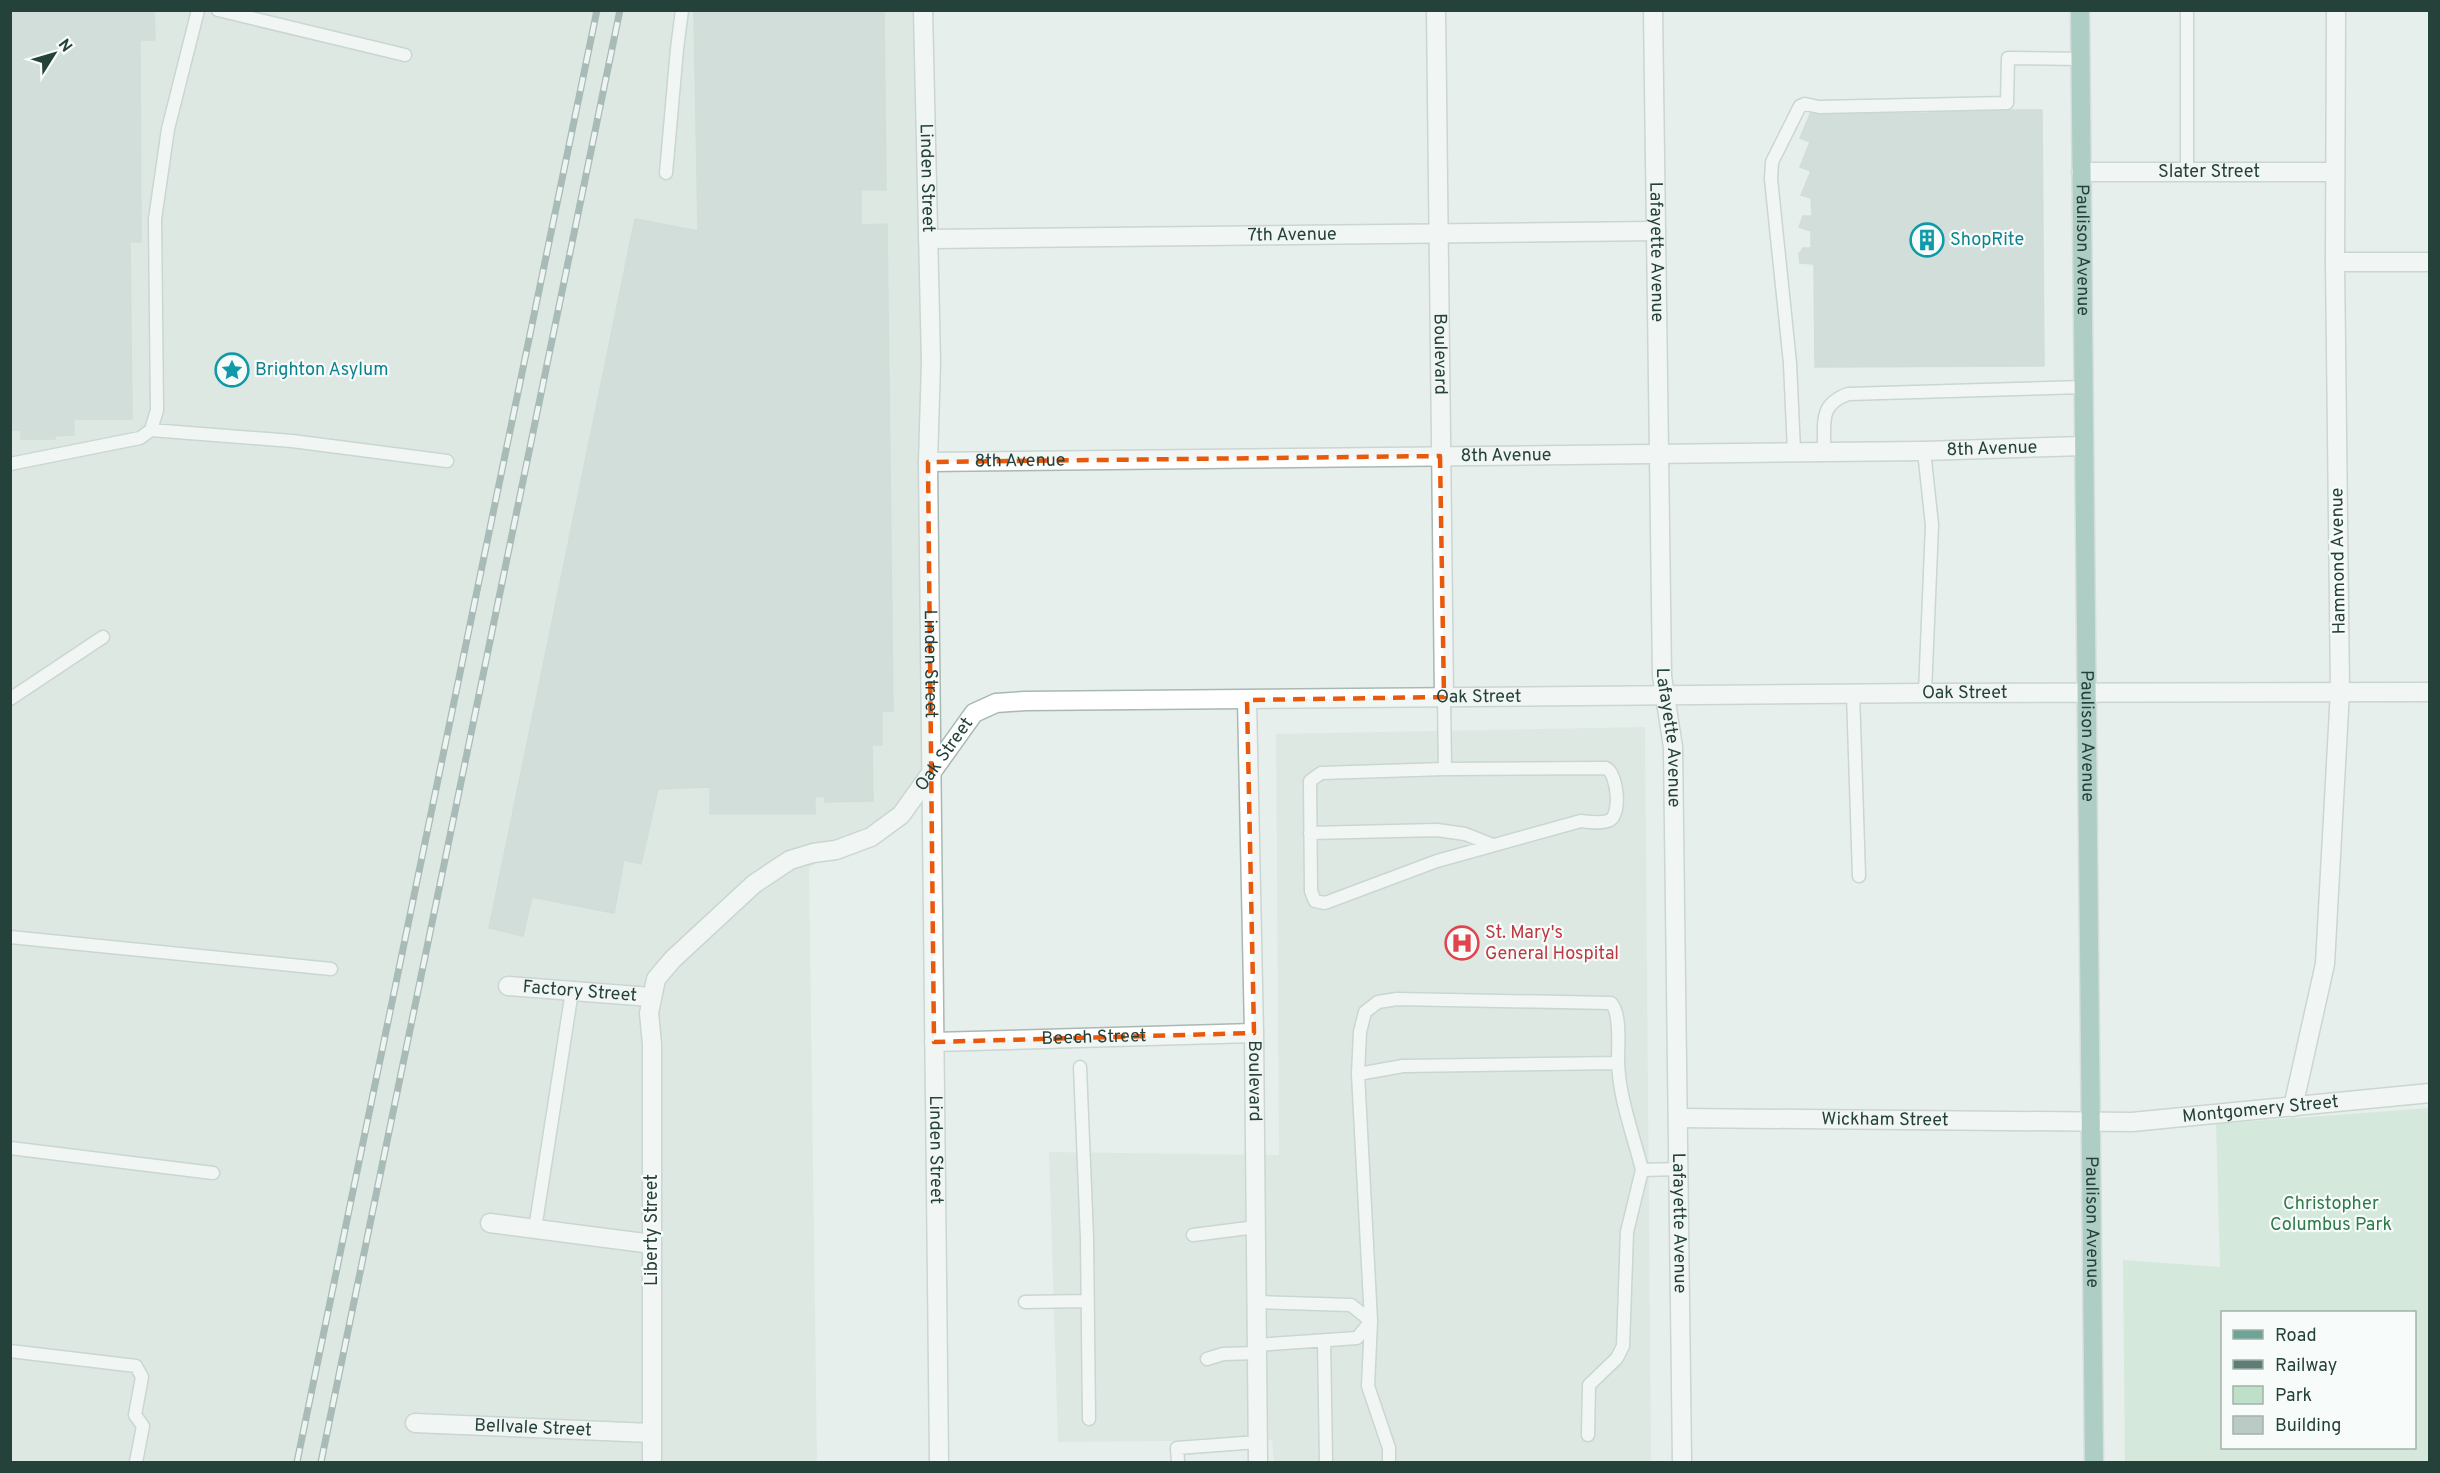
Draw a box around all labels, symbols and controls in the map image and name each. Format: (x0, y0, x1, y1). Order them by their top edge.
north arrow (24, 24, 84, 84)
text: N (53, 36, 76, 57)
street label: Linden Street (914, 123, 940, 233)
street label: Slater Street (2158, 161, 2260, 184)
street label: Lafayette Avenue (1644, 182, 1669, 322)
street label: Paulison Avenue (2070, 184, 2094, 316)
building icon: ShopRite (1909, 222, 1945, 258)
street label: 7th Avenue (1247, 223, 1337, 247)
place label: ShopRite (1950, 229, 2024, 252)
street label: Boulevard (1428, 313, 1452, 395)
place icon: Brighton Asylum (214, 352, 250, 388)
place label: Brighton Asylum (255, 359, 389, 382)
street label: 8th Avenue (1946, 436, 2038, 462)
street label: 8th Avenue (1460, 444, 1552, 468)
street label: 8th Avenue (974, 449, 1066, 473)
street label: Hammond Avenue (2326, 487, 2352, 635)
street label: Linden Street (918, 609, 942, 718)
street label: Lafayette Avenue (1650, 668, 1685, 807)
street label: Paulison Avenue (2075, 670, 2099, 802)
street label: Oak Street (1922, 681, 2008, 705)
street label: Oak Street (1436, 685, 1522, 709)
street label: Oak Street (910, 713, 979, 796)
place label: St. Mary's General Hospital (1485, 922, 1619, 966)
hospital icon: St. Mary's General Hospital (1444, 925, 1480, 961)
street label: Factory Street (522, 976, 638, 1007)
street label: Beech Street (1041, 1025, 1147, 1050)
street label: Boulevard (1243, 1040, 1266, 1122)
street label: Montgomery Street (2181, 1090, 2340, 1129)
street label: Linden Street (923, 1095, 948, 1204)
street label: Wickham Street (1821, 1108, 1949, 1132)
street label: Lafayette Avenue (1667, 1153, 1691, 1293)
street label: Paulison Avenue (2080, 1156, 2104, 1288)
street label: Liberty Street (641, 1174, 664, 1286)
park label: Christopher Columbus Park (2270, 1193, 2392, 1237)
legend (2221, 1311, 2416, 1449)
text: Road (2275, 1325, 2317, 1348)
text: Railway (2275, 1355, 2337, 1378)
text: Park (2275, 1385, 2312, 1408)
street label: Bellvale Street (474, 1414, 592, 1442)
text: Building (2275, 1415, 2341, 1438)

